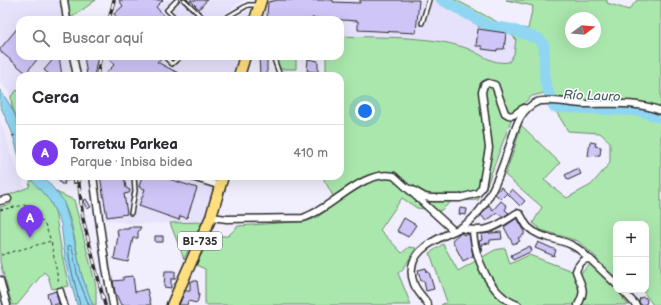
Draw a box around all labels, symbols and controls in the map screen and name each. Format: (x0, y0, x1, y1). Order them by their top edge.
north arrow (565, 12, 601, 48)
search box (16, 16, 344, 60)
icon: search (30, 27, 52, 49)
text: Buscar aquí (62, 29, 143, 48)
water label: Río Lauro (563, 87, 621, 105)
text: Cerca (32, 88, 79, 108)
your location (355, 101, 375, 121)
text: Torretxu Parkea (70, 135, 178, 154)
text: A (41, 145, 49, 161)
text: 410 m (293, 145, 328, 161)
text: Parque · Inbisa bidea (70, 154, 193, 170)
pin: A (17, 205, 43, 238)
map controls (613, 221, 649, 293)
button: + (613, 221, 649, 257)
road number: BI-735 (178, 232, 222, 250)
button: − (613, 257, 649, 293)

